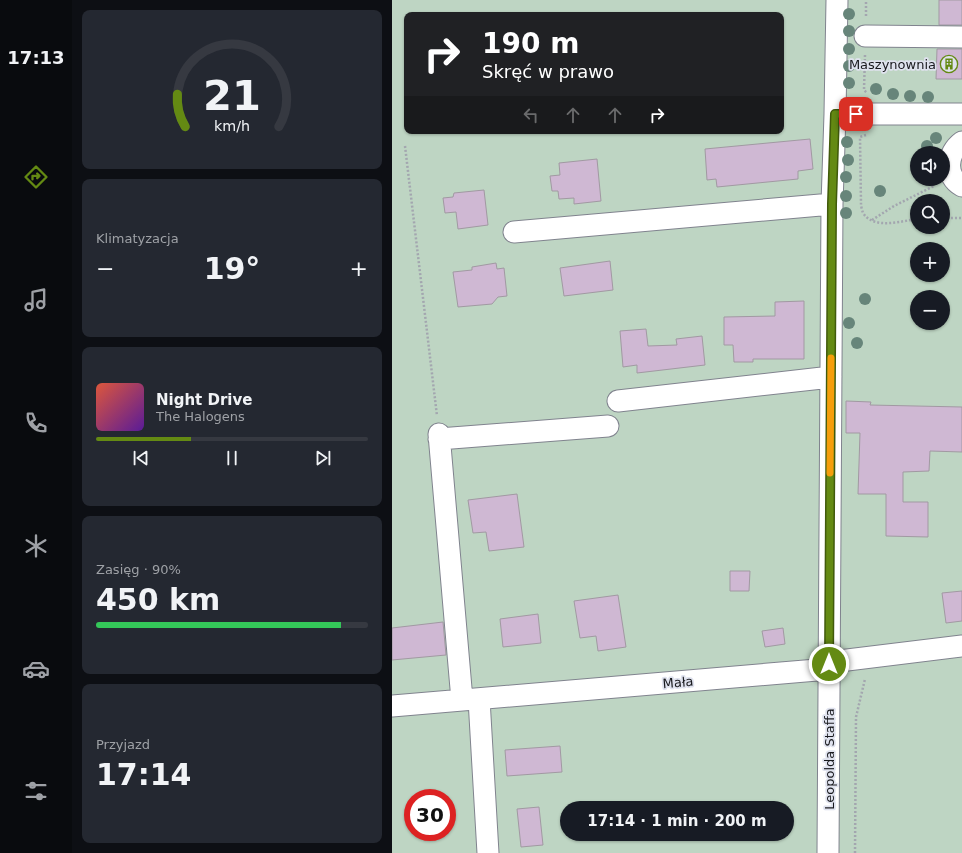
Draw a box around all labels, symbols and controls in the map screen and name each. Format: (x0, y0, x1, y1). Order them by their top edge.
text: 190 m (482, 27, 579, 60)
icon: right (416, 28, 468, 80)
text: 17:13 (7, 47, 65, 68)
building icon: Maszynownia (939, 54, 959, 74)
place label: Maszynownia (849, 57, 936, 72)
text: Skręć w prawo (482, 61, 614, 82)
text: 21 (203, 71, 261, 120)
pin (839, 97, 873, 131)
icon: arrive (845, 103, 867, 125)
icon: left (520, 104, 542, 126)
icon: ahead (562, 104, 584, 126)
icon: ahead (604, 104, 626, 126)
icon: right (646, 104, 668, 126)
text: km/h (214, 118, 250, 134)
map controls (910, 146, 950, 330)
button: sound (910, 146, 950, 186)
icon: directions (22, 163, 50, 191)
button: search (910, 194, 950, 234)
text: Klimatyzacja (96, 231, 179, 246)
button: + (910, 242, 950, 282)
text: 19° (204, 251, 260, 286)
text: − (96, 256, 114, 281)
text: + (350, 256, 368, 281)
icon: music (22, 286, 50, 314)
button: − (910, 290, 950, 330)
text: Night Drive (156, 391, 252, 409)
icon: phone (22, 409, 50, 437)
text: The Halogens (156, 409, 245, 424)
icon: previous (130, 447, 152, 469)
icon: pause (221, 447, 243, 469)
icon: next (312, 447, 334, 469)
icon: climate (22, 532, 50, 560)
text: Zasięg · 90% (96, 562, 181, 577)
text: 450 km (96, 582, 220, 617)
position arrow (808, 643, 850, 685)
icon: car (22, 655, 50, 683)
street label: Mała (662, 674, 694, 691)
street label: Leopolda Staffa (822, 708, 837, 810)
text: Przyjazd (96, 737, 150, 752)
text: 17:14 (96, 757, 192, 792)
icon: filters (22, 777, 50, 805)
speed limit sign: 30 (404, 789, 456, 841)
text: 17:14 · 1 min · 200 m (587, 812, 767, 830)

